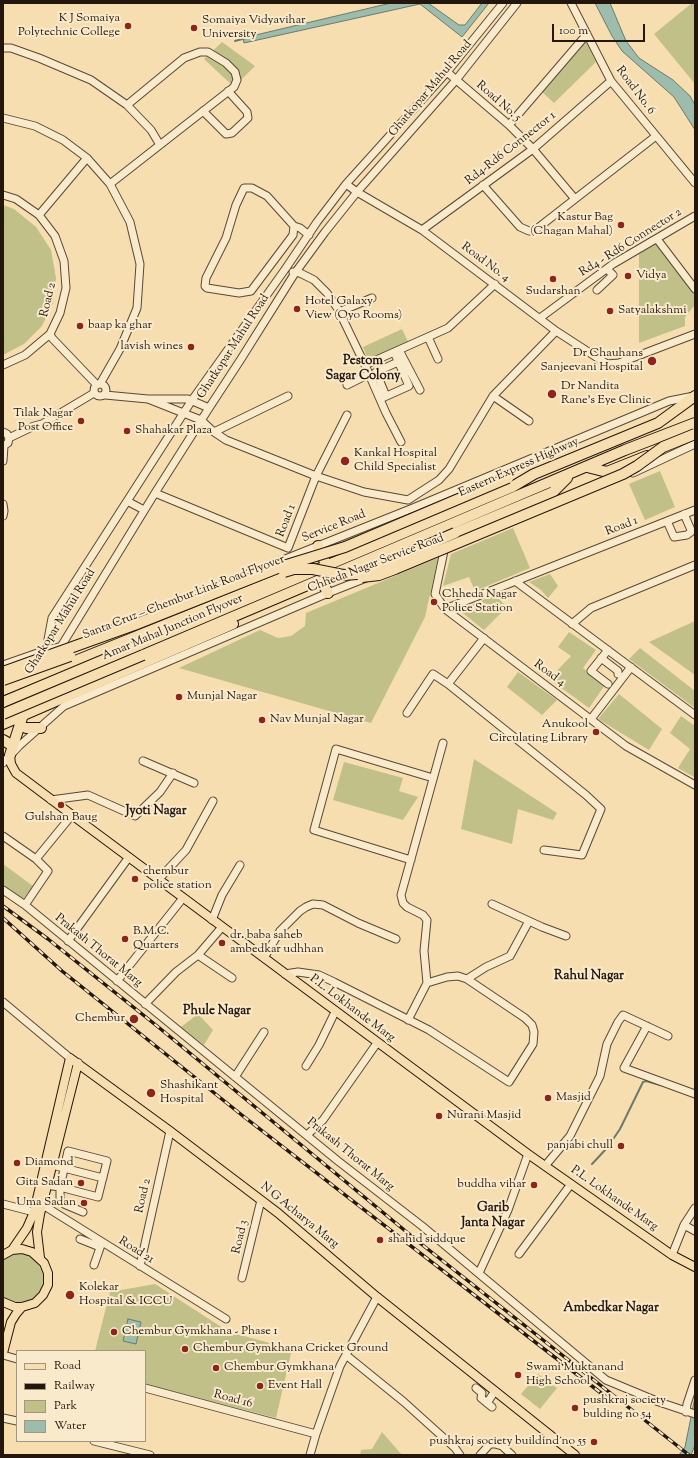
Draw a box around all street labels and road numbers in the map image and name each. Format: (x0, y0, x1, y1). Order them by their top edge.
street label: Ghatkopar Mahul Road (386, 38, 476, 140)
street label: Road No. 6 (612, 64, 658, 118)
street label: Road No. 5 (473, 79, 523, 125)
street label: Rd4-Rd6 Connector 1 (463, 109, 559, 189)
street label: Rd4 - Rd6 Connector 2 (577, 206, 685, 280)
street label: Road No. 4 (458, 240, 512, 286)
street label: Road 2 (38, 281, 60, 319)
street label: Ghatkopar Mahul Road (195, 292, 273, 402)
street label: Eastern Express Highway (457, 435, 581, 501)
street label: Road 1 (274, 503, 300, 539)
street label: Service Road (300, 508, 368, 546)
street label: Road 1 (604, 514, 640, 540)
street label: Chheda Nagar Service Road (306, 531, 446, 597)
street label: Santa Cruz – Chembur Link Road Flyover (81, 553, 287, 643)
street label: Ghatkopar Mahul Road (23, 567, 99, 677)
street label: Amar Mahal Junction Flyover (101, 592, 245, 664)
street label: Road 4 (530, 658, 568, 690)
street label: Prakash Thorat Marg (51, 911, 145, 991)
street label: P.L. Lokhande Marg (306, 972, 398, 1046)
street label: Prakash Thorat Marg (303, 1115, 397, 1195)
street label: P.L. Lokhande Marg (568, 1164, 660, 1234)
street label: Road 2 (133, 1177, 155, 1215)
street label: N G Acharya Marg (257, 1180, 341, 1252)
street label: Road 3 (230, 1219, 252, 1255)
street label: Road 21 (116, 1235, 156, 1267)
street label: Road 16 (212, 1388, 254, 1412)

